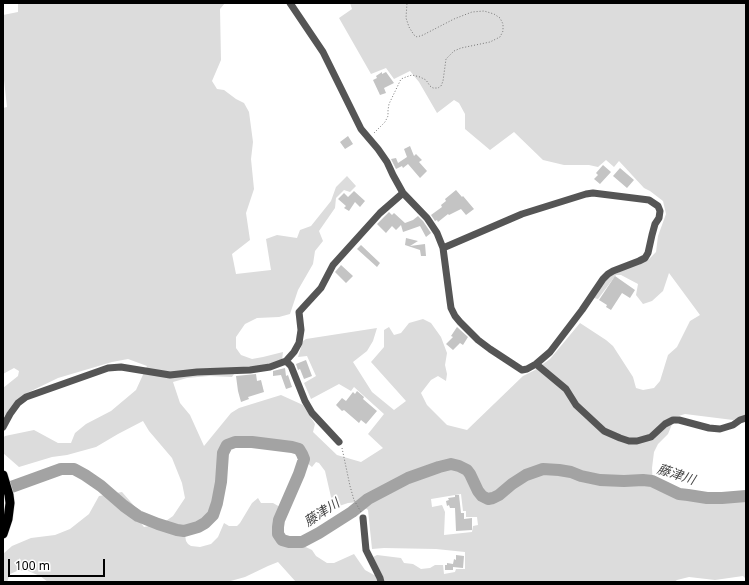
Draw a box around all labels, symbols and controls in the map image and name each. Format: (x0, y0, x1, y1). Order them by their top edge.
water label: 藤津川 (655, 462, 697, 488)
water label: 藤津川 (301, 496, 343, 530)
scale bar (10, 551, 107, 577)
text: 100 m (15, 557, 50, 574)

